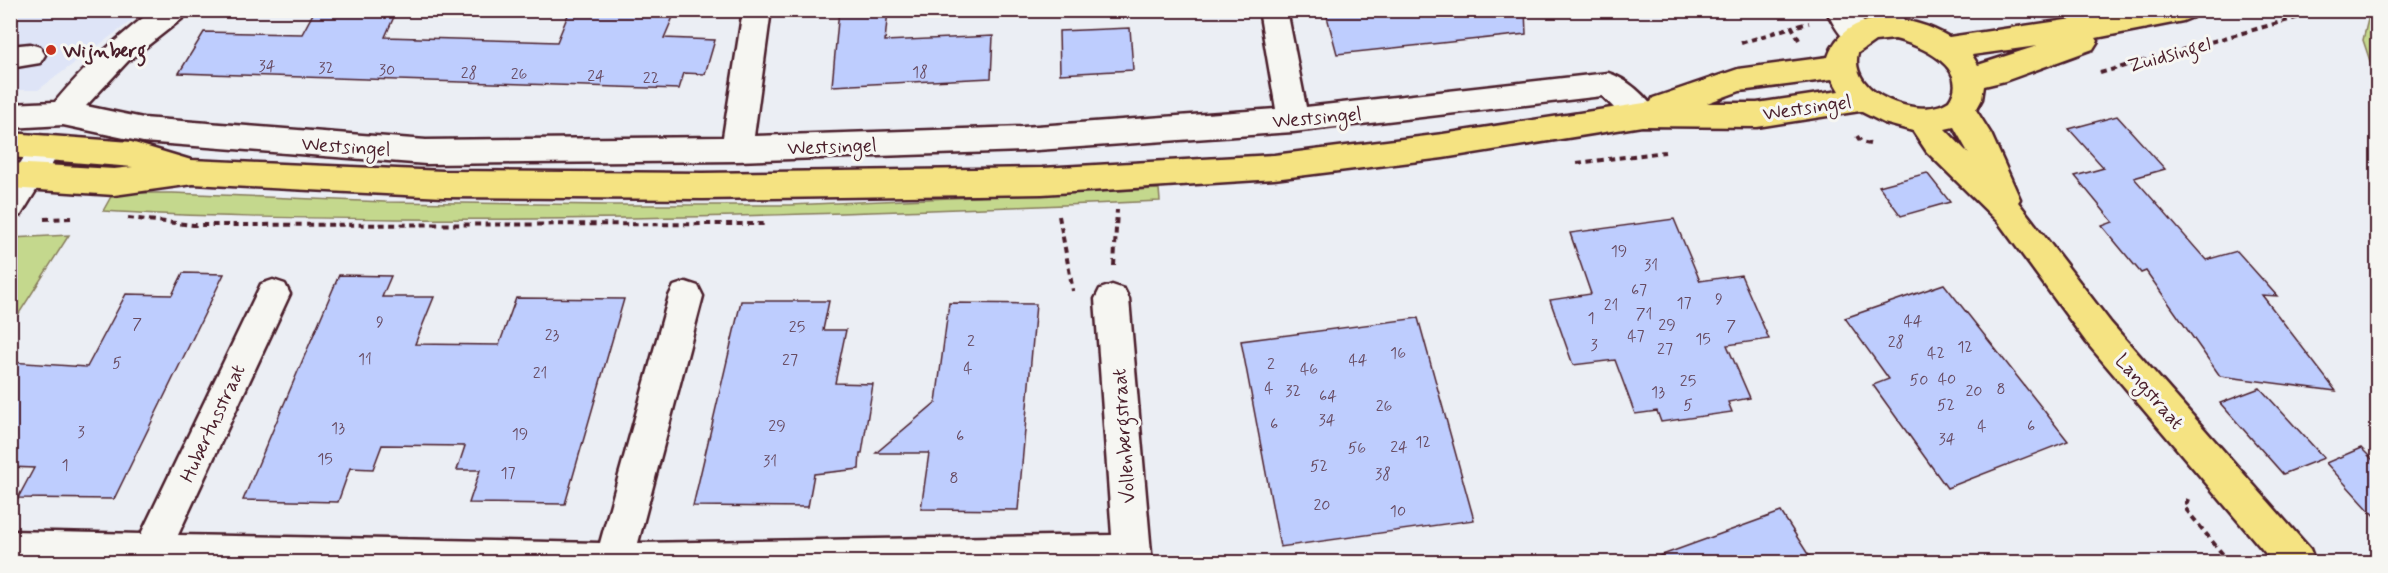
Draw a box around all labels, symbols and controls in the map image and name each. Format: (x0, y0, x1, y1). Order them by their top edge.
street label: Zuidsingel (2125, 31, 2215, 82)
place label: Wijnberg (62, 38, 146, 67)
marker: Wijnberg (44, 43, 58, 57)
house number: 34 (259, 56, 276, 77)
house number: 32 (318, 58, 334, 79)
house number: 30 (379, 60, 395, 81)
house number: 18 (912, 62, 928, 83)
house number: 28 (461, 63, 477, 84)
house number: 26 (511, 64, 527, 85)
house number: 24 (587, 66, 605, 87)
house number: 22 (643, 68, 659, 89)
street label: Westsingel (1761, 89, 1854, 129)
street label: Westsingel (1271, 101, 1363, 137)
street label: Westsingel (300, 131, 391, 165)
street label: Westsingel (787, 132, 877, 164)
house number: 19 (1611, 241, 1627, 262)
house number: 31 (1644, 255, 1658, 276)
house number: 67 (1631, 280, 1647, 301)
house number: 9 (1715, 289, 1723, 310)
house number: 17 (1676, 293, 1692, 314)
house number: 21 (1604, 295, 1618, 316)
house number: 71 (1636, 304, 1652, 325)
house number: 1 (1587, 308, 1595, 329)
house number: 44 (1903, 311, 1923, 332)
house number: 9 (376, 312, 384, 333)
house number: 7 (132, 314, 142, 335)
house number: 29 (1658, 315, 1676, 336)
house number: 7 (1726, 316, 1736, 337)
house number: 25 (789, 317, 805, 338)
house number: 23 (545, 325, 560, 346)
house number: 47 (1627, 326, 1645, 347)
house number: 15 (1695, 329, 1711, 350)
house number: 2 (967, 331, 975, 352)
house number: 28 (1888, 332, 1904, 353)
house number: 3 (1590, 335, 1598, 356)
house number: 12 (1957, 337, 1973, 358)
house number: 27 (1657, 339, 1673, 360)
house number: 16 (1390, 343, 1406, 364)
house number: 42 (1927, 343, 1945, 364)
street label: Langstraat (2108, 348, 2189, 436)
house number: 11 (358, 349, 372, 370)
house number: 27 (782, 350, 798, 371)
house number: 44 (1348, 350, 1368, 371)
house number: 5 (112, 353, 122, 374)
house number: 2 (1267, 354, 1275, 375)
house number: 4 (963, 358, 973, 379)
house number: 46 (1300, 359, 1318, 380)
street label: Hubertusstraat (174, 360, 252, 487)
house number: 21 (533, 363, 547, 384)
street label: Vollenbergstraat (1106, 367, 1145, 504)
house number: 40 (1938, 369, 1956, 390)
house number: 50 (1910, 370, 1928, 391)
house number: 25 (1680, 371, 1696, 392)
house number: 4 (1264, 378, 1274, 399)
house number: 8 (1996, 379, 2006, 400)
house number: 32 (1285, 381, 1301, 402)
house number: 20 (1966, 381, 1983, 402)
house number: 13 (1651, 382, 1665, 403)
house number: 64 (1319, 386, 1337, 407)
house number: 5 (1683, 395, 1693, 416)
house number: 52 (1937, 395, 1955, 416)
house number: 26 (1376, 396, 1392, 417)
house number: 34 (1319, 410, 1336, 431)
house number: 6 (1270, 414, 1278, 435)
house number: 29 (768, 416, 786, 437)
house number: 4 (1977, 416, 1987, 437)
house number: 6 (2027, 416, 2035, 437)
house number: 13 (331, 418, 345, 439)
house number: 3 (77, 422, 85, 443)
house number: 19 (512, 424, 528, 445)
house number: 6 (956, 426, 964, 447)
house number: 34 (1939, 429, 1956, 450)
house number: 12 (1415, 432, 1431, 453)
house number: 24 (1390, 437, 1408, 458)
house number: 56 (1348, 438, 1366, 459)
house number: 15 (317, 449, 333, 470)
house number: 31 (763, 451, 777, 472)
house number: 1 (61, 455, 69, 476)
house number: 52 (1310, 456, 1328, 477)
house number: 17 (500, 463, 516, 484)
house number: 38 (1375, 464, 1391, 485)
house number: 8 (949, 468, 959, 489)
house number: 20 (1314, 495, 1331, 516)
house number: 10 (1390, 501, 1406, 522)

